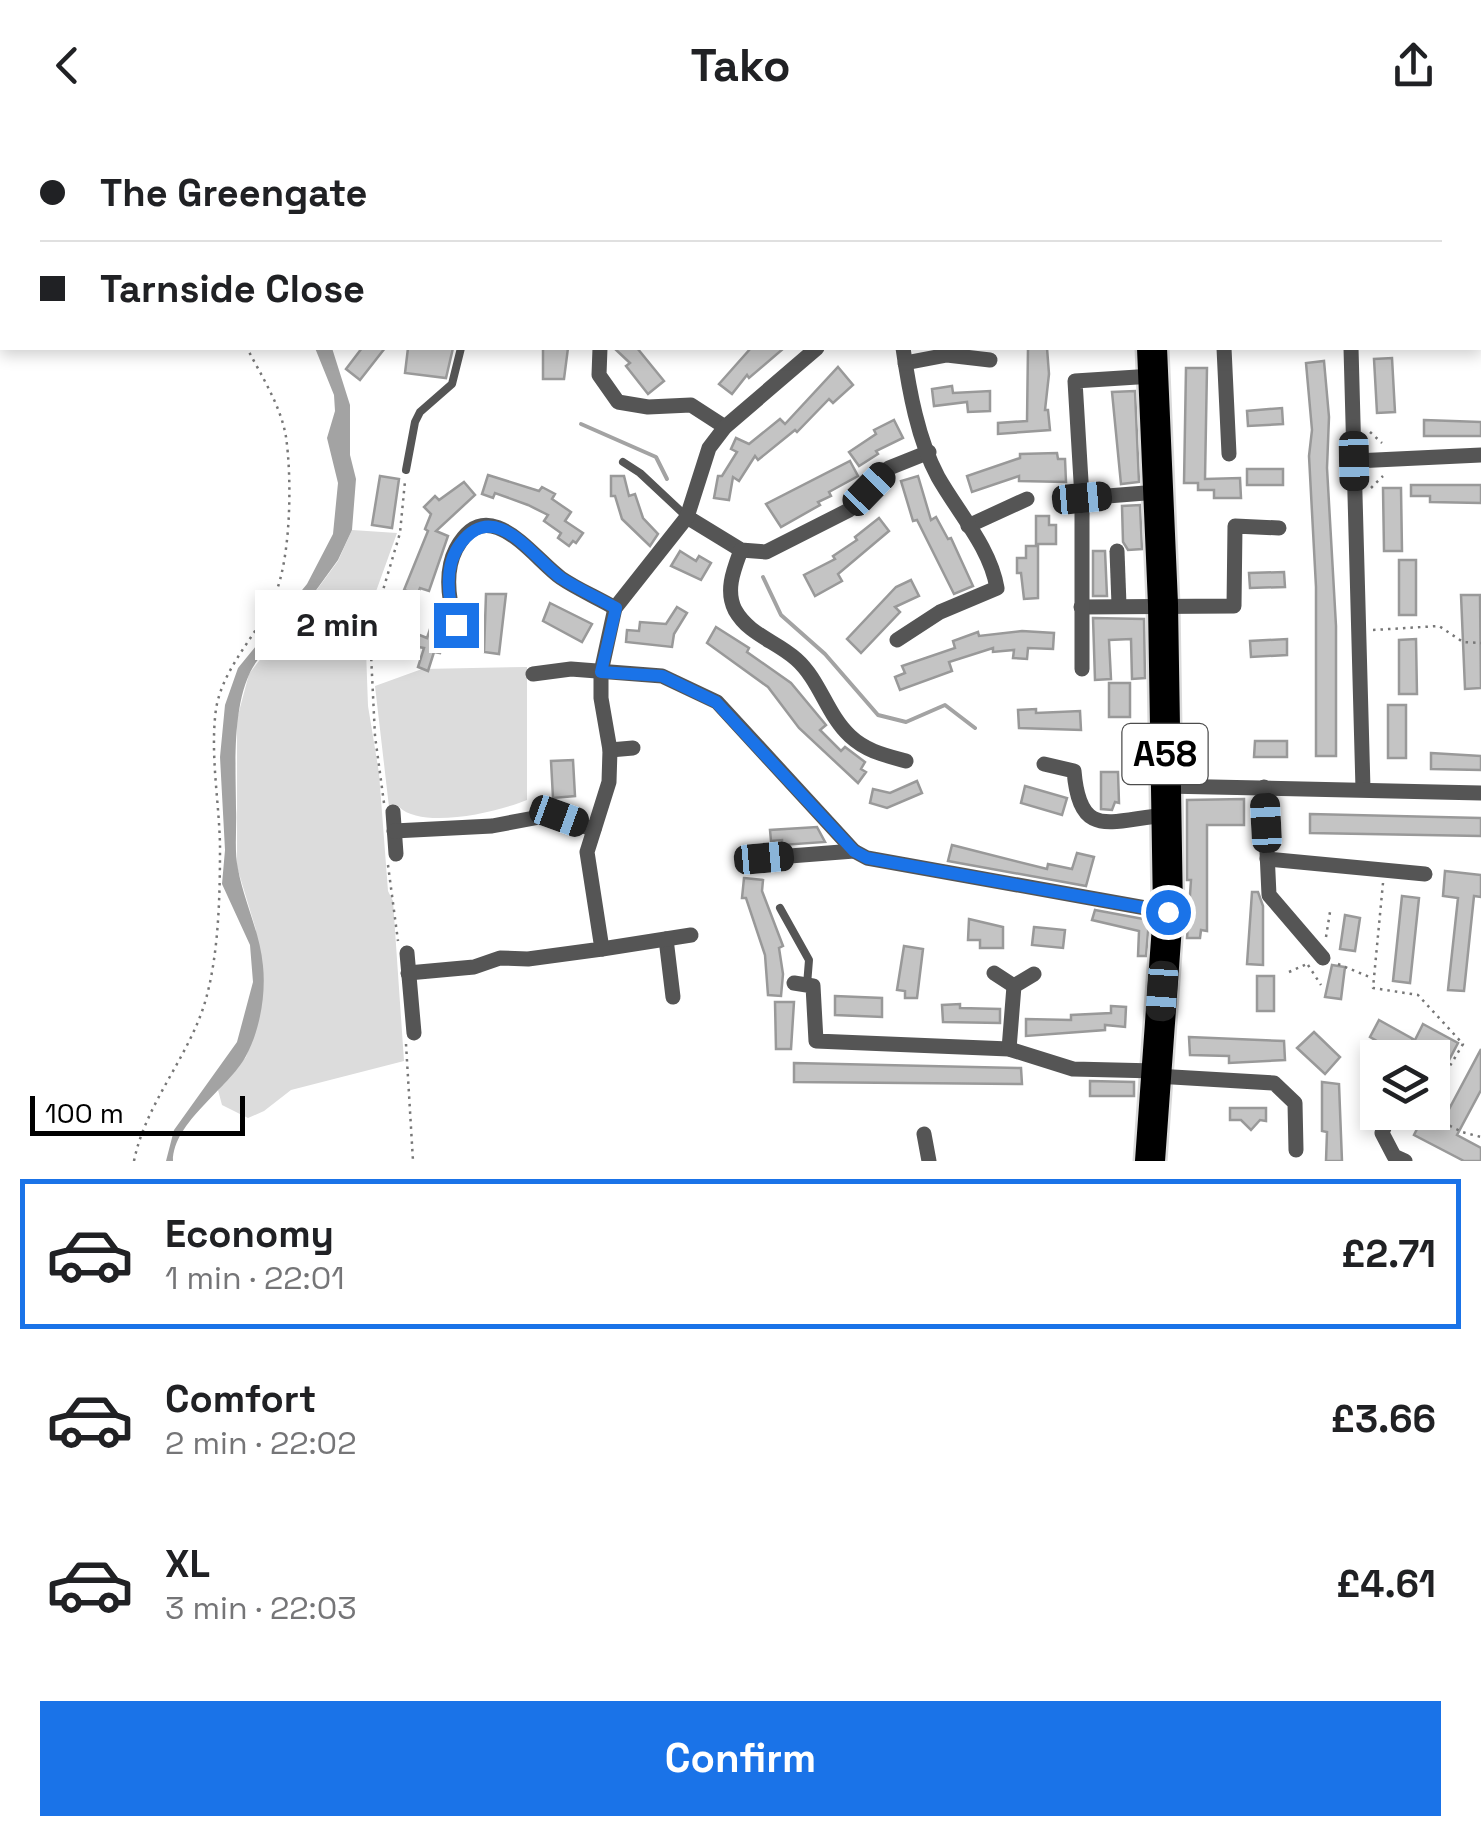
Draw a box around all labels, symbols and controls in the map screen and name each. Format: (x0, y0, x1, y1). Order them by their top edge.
text: Tako (690, 37, 791, 94)
icon: back (40, 38, 95, 93)
icon: share (1386, 38, 1441, 93)
text: The Greengate (100, 169, 368, 217)
text: Tarnside Close (100, 265, 365, 313)
car (1338, 431, 1370, 491)
car (837, 457, 901, 521)
car (1051, 480, 1113, 516)
callout: 2 min (256, 590, 421, 660)
route end (434, 603, 479, 648)
text: 2 min (296, 605, 379, 645)
road number: A58 (1122, 724, 1208, 784)
car (526, 792, 592, 840)
car (1249, 792, 1283, 854)
car (733, 840, 795, 876)
route start (1146, 890, 1191, 935)
car (1145, 960, 1179, 1022)
map controls (1360, 1040, 1450, 1130)
button: layers (1360, 1040, 1450, 1130)
scale bar (30, 1091, 245, 1136)
text: 100 m (45, 1095, 124, 1131)
icon: car (45, 1209, 135, 1299)
text: Economy (165, 1210, 334, 1258)
text: £2.71 (1341, 1230, 1436, 1278)
text: 1 min · 22:01 (165, 1258, 345, 1298)
icon: car (45, 1374, 135, 1464)
text: Comfort (165, 1375, 316, 1423)
text: £3.66 (1331, 1395, 1436, 1443)
text: 2 min · 22:02 (165, 1423, 356, 1463)
icon: car (45, 1539, 135, 1629)
text: XL (165, 1540, 210, 1588)
text: £4.61 (1336, 1560, 1436, 1608)
text: 3 min · 22:03 (165, 1588, 357, 1628)
button: Confirm (40, 1701, 1441, 1816)

